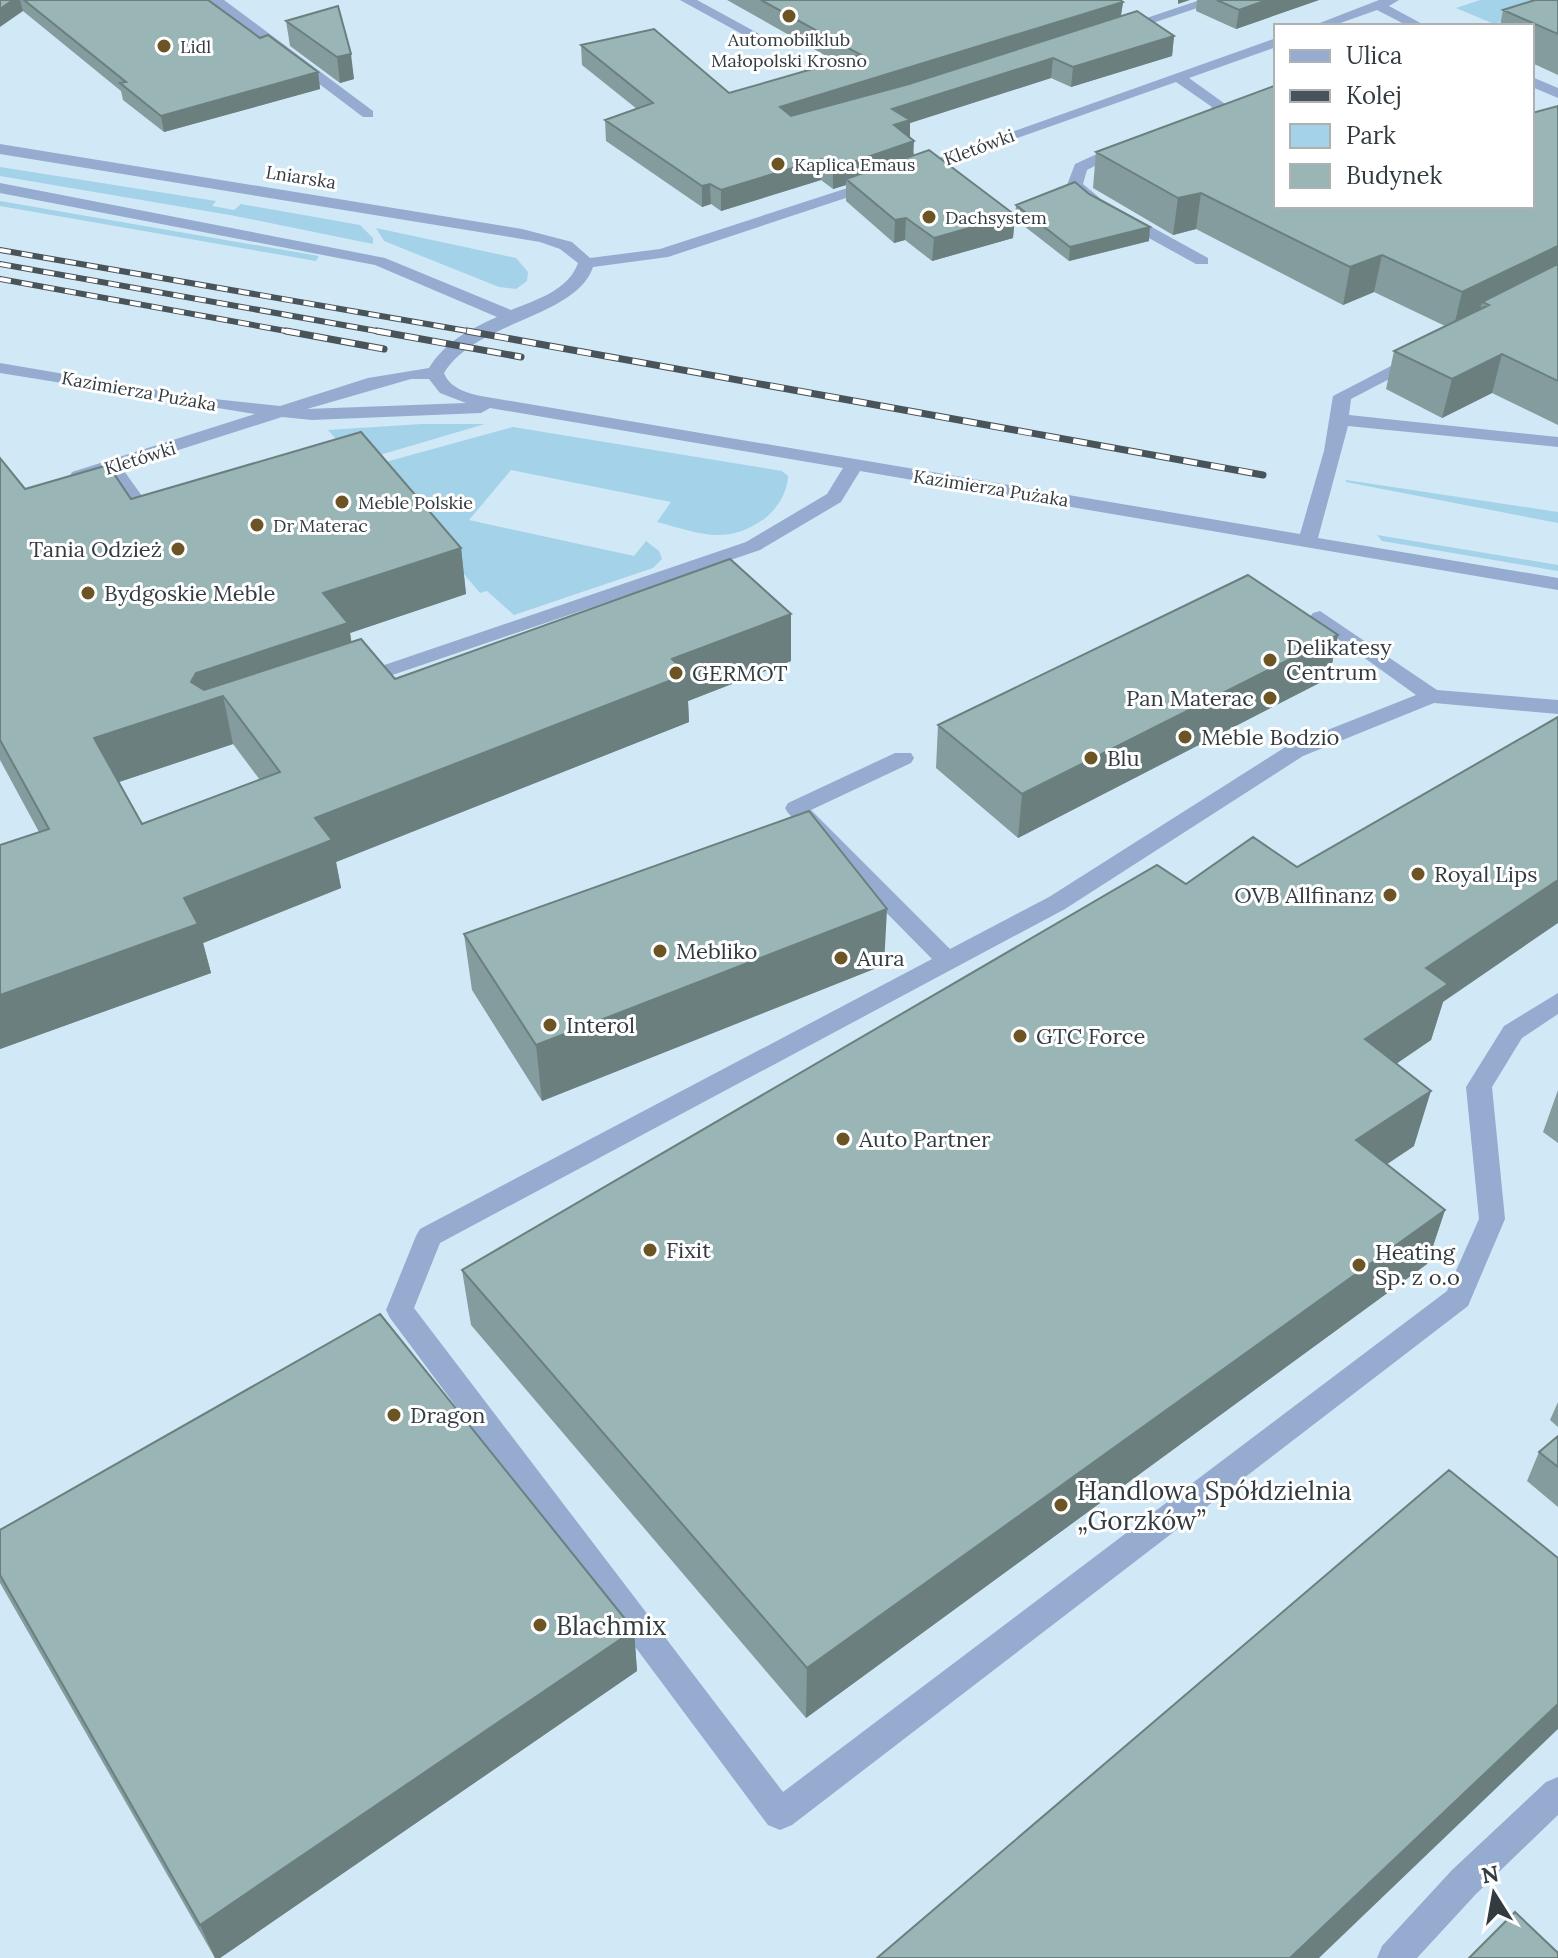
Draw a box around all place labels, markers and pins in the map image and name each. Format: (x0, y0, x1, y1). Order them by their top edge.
marker: Automobilklub Małopolski Krosno (780, 7, 798, 25)
place label: Automobilklub Małopolski Krosno (711, 28, 867, 72)
place label: Lidl (180, 35, 211, 58)
marker: Lidl (155, 37, 173, 55)
place label: Kaplica Emaus (794, 153, 915, 176)
marker: Kaplica Emaus (769, 155, 787, 173)
place label: Dachsystem (945, 206, 1047, 229)
marker: Dachsystem (920, 208, 938, 226)
place label: Meble Polskie (358, 491, 473, 514)
marker: Meble Polskie (333, 493, 351, 511)
place label: Dr Materac (273, 514, 368, 537)
marker: Dr Materac (248, 516, 266, 534)
place label: Tania Odzież (29, 535, 162, 563)
marker: Tania Odzież (169, 540, 187, 558)
place label: Bydgoskie Meble (104, 579, 276, 607)
marker: Bydgoskie Meble (79, 584, 97, 602)
place label: Delikatesy Centrum (1286, 633, 1392, 686)
marker: Delikatesy Centrum (1261, 651, 1279, 669)
place label: GERMOT (692, 659, 788, 687)
marker: GERMOT (667, 664, 685, 682)
place label: Pan Materac (1126, 684, 1254, 712)
marker: Pan Materac (1261, 689, 1279, 707)
place label: Meble Bodzio (1201, 723, 1339, 751)
marker: Meble Bodzio (1176, 728, 1194, 746)
place label: Blu (1107, 744, 1140, 772)
marker: Blu (1082, 749, 1100, 767)
place label: Royal Lips (1434, 860, 1537, 888)
marker: Royal Lips (1409, 865, 1427, 883)
place label: OVB Allfinanz (1234, 881, 1374, 909)
marker: OVB Allfinanz (1381, 886, 1399, 904)
place label: Mebliko (676, 937, 757, 965)
marker: Mebliko (651, 942, 669, 960)
place label: Aura (856, 944, 905, 972)
marker: Aura (832, 949, 850, 967)
place label: Interol (566, 1011, 635, 1039)
marker: Interol (541, 1016, 559, 1034)
place label: GTC Force (1036, 1022, 1145, 1050)
marker: GTC Force (1011, 1027, 1029, 1045)
place label: Auto Partner (858, 1125, 991, 1153)
marker: Auto Partner (834, 1130, 852, 1148)
place label: Fixit (666, 1236, 711, 1264)
place label: Heating Sp. z o.o (1375, 1238, 1460, 1291)
marker: Fixit (641, 1241, 659, 1259)
marker: Heating Sp. z o.o (1350, 1256, 1368, 1274)
place label: Dragon (410, 1401, 485, 1429)
marker: Dragon (385, 1406, 403, 1424)
place label: Handlowa Spółdzielnia „Gorzków” (1077, 1474, 1352, 1537)
marker: Handlowa Spółdzielnia „Gorzków” (1052, 1496, 1070, 1514)
place label: Blachmix (556, 1609, 666, 1642)
marker: Blachmix (531, 1616, 549, 1634)

